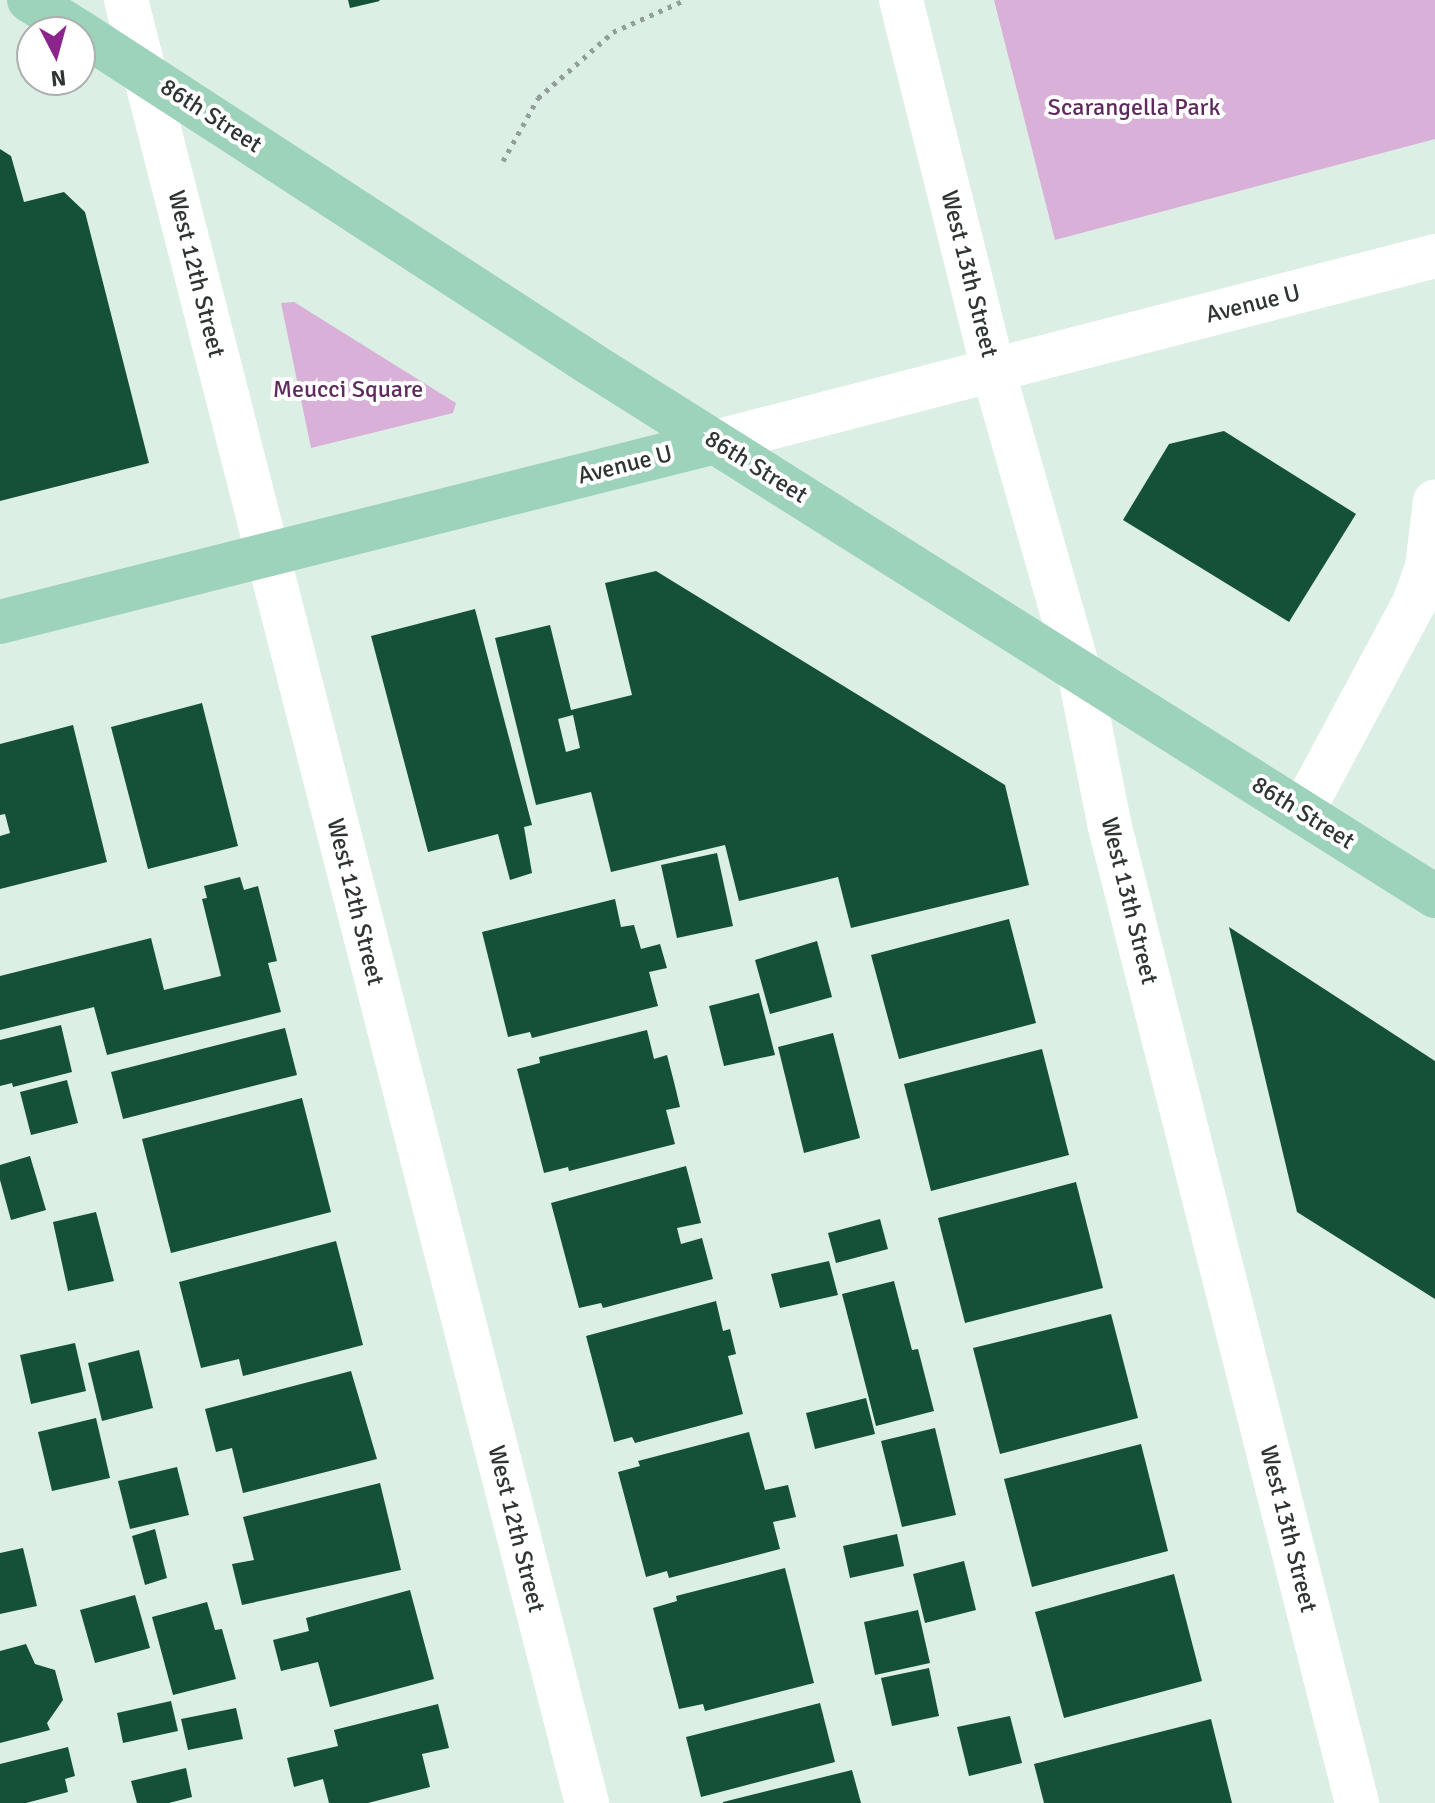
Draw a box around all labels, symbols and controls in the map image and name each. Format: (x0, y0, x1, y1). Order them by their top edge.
north arrow (16, 16, 96, 96)
text: N (49, 64, 67, 93)
street label: 86th Street (155, 73, 267, 159)
park label: Scarangella Park (1048, 94, 1220, 122)
street label: West 12th Street (161, 188, 231, 360)
street label: West 13th Street (934, 188, 1004, 360)
street label: Avenue U (1203, 278, 1303, 330)
park label: Meucci Square (273, 376, 423, 404)
street label: 86th Street (700, 424, 812, 510)
street label: Avenue U (575, 439, 675, 491)
street label: 86th Street (1247, 770, 1359, 856)
street label: West 13th Street (1094, 815, 1164, 987)
street label: West 12th Street (320, 816, 390, 988)
street label: West 12th Street (481, 1443, 551, 1615)
street label: West 13th Street (1253, 1443, 1323, 1615)

